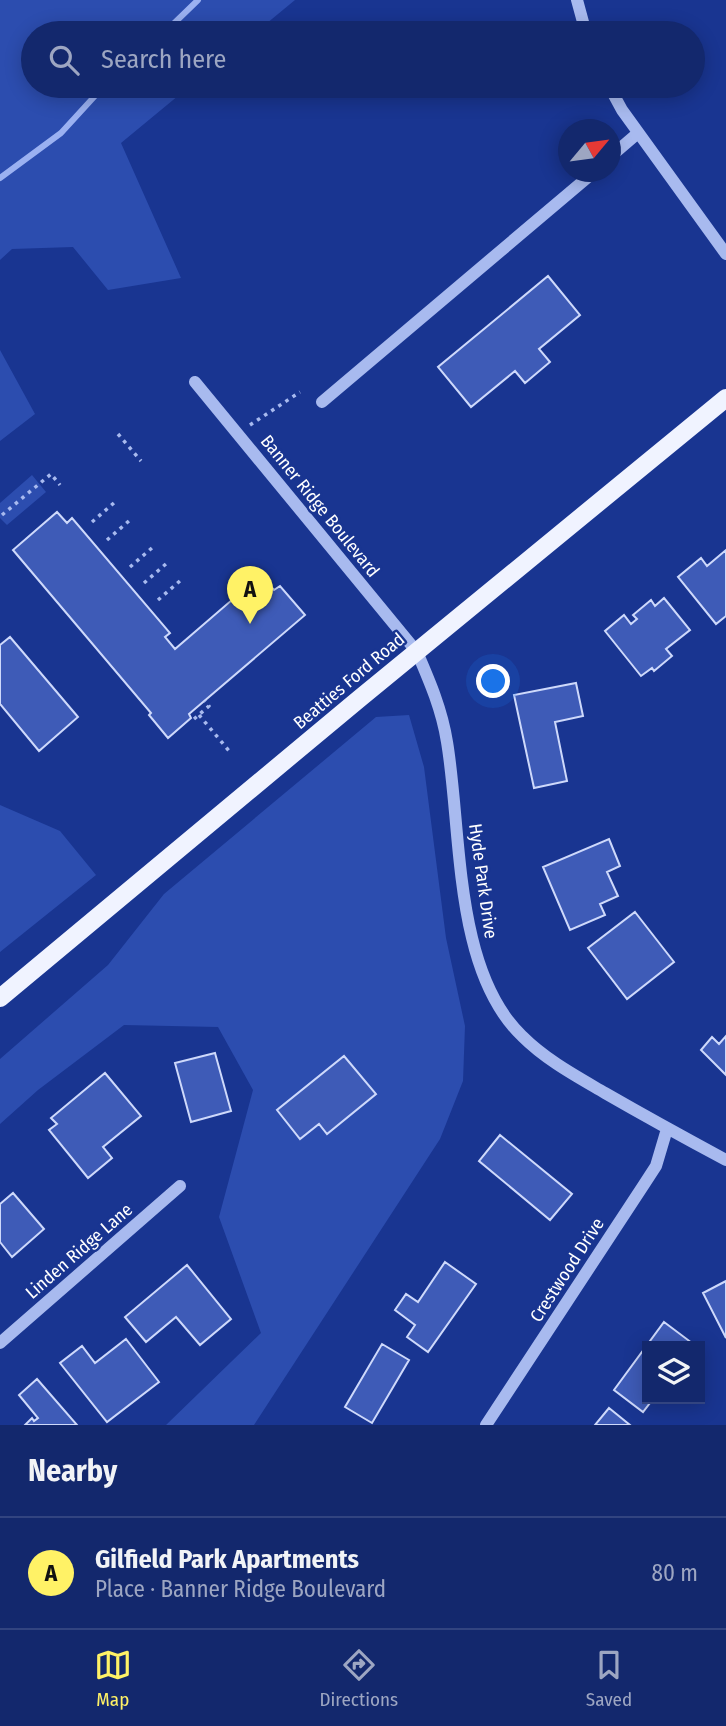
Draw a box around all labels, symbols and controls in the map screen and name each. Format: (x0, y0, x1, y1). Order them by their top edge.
search box (21, 21, 705, 98)
icon: search (45, 41, 83, 79)
text: Search here (101, 44, 226, 75)
north arrow (558, 119, 621, 182)
street label: Banner Ridge Boulevard (256, 430, 384, 582)
pin: A (227, 566, 273, 624)
street label: Beatties Ford Road (289, 628, 409, 734)
your location (476, 664, 510, 698)
street label: Hyde Park Drive (464, 822, 502, 940)
street label: Linden Ridge Lane (21, 1198, 137, 1303)
street label: Crestwood Drive (525, 1214, 609, 1326)
map controls (642, 1341, 705, 1404)
button: layers (642, 1341, 705, 1404)
text: Nearby (28, 1453, 117, 1489)
text: Gilfield Park Apartments (95, 1544, 359, 1575)
text: A (45, 1559, 57, 1587)
text: 80 m (651, 1559, 698, 1587)
text: Place · Banner Ridge Boulevard (95, 1575, 386, 1603)
tab: Map (94, 1646, 132, 1711)
tab: Directions (320, 1646, 398, 1711)
tab: Saved (586, 1646, 632, 1711)

